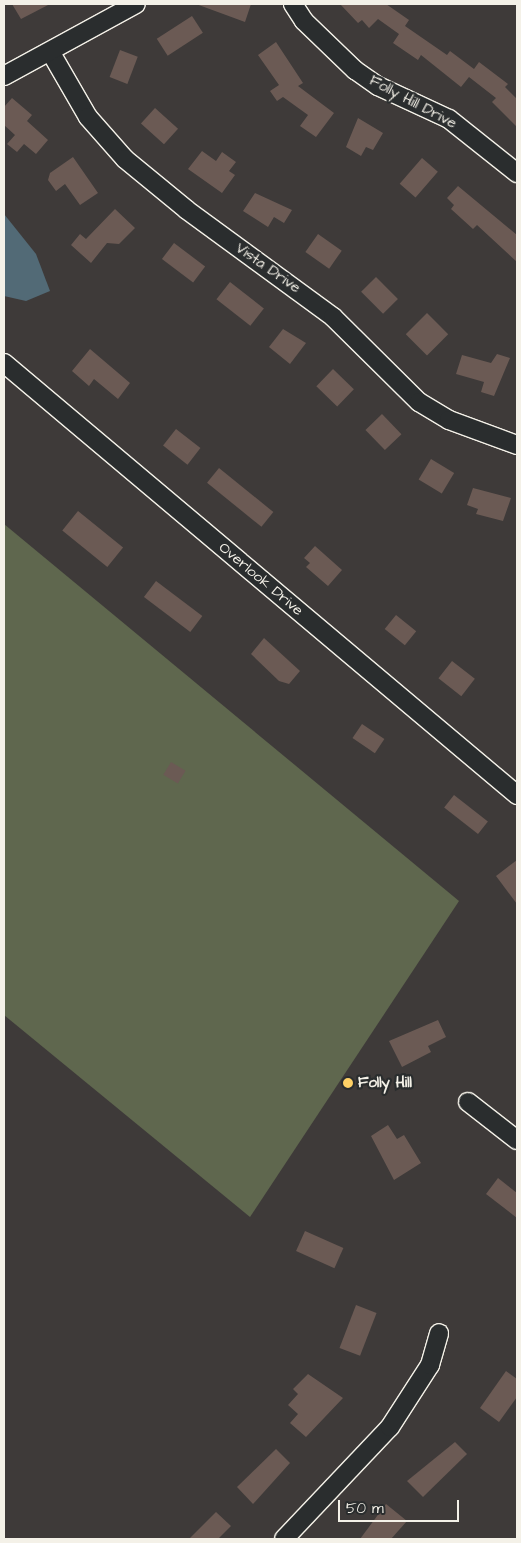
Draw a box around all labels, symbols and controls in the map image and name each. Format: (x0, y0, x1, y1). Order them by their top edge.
street label: Folly Hill Drive (366, 72, 460, 132)
street label: Vista Drive (232, 239, 304, 297)
street label: Overlook Drive (215, 538, 307, 620)
place label: Folly Hill (358, 1074, 412, 1092)
marker: Folly Hill (342, 1077, 354, 1089)
scale bar (341, 1490, 462, 1522)
text: 50 m (346, 1498, 384, 1519)

